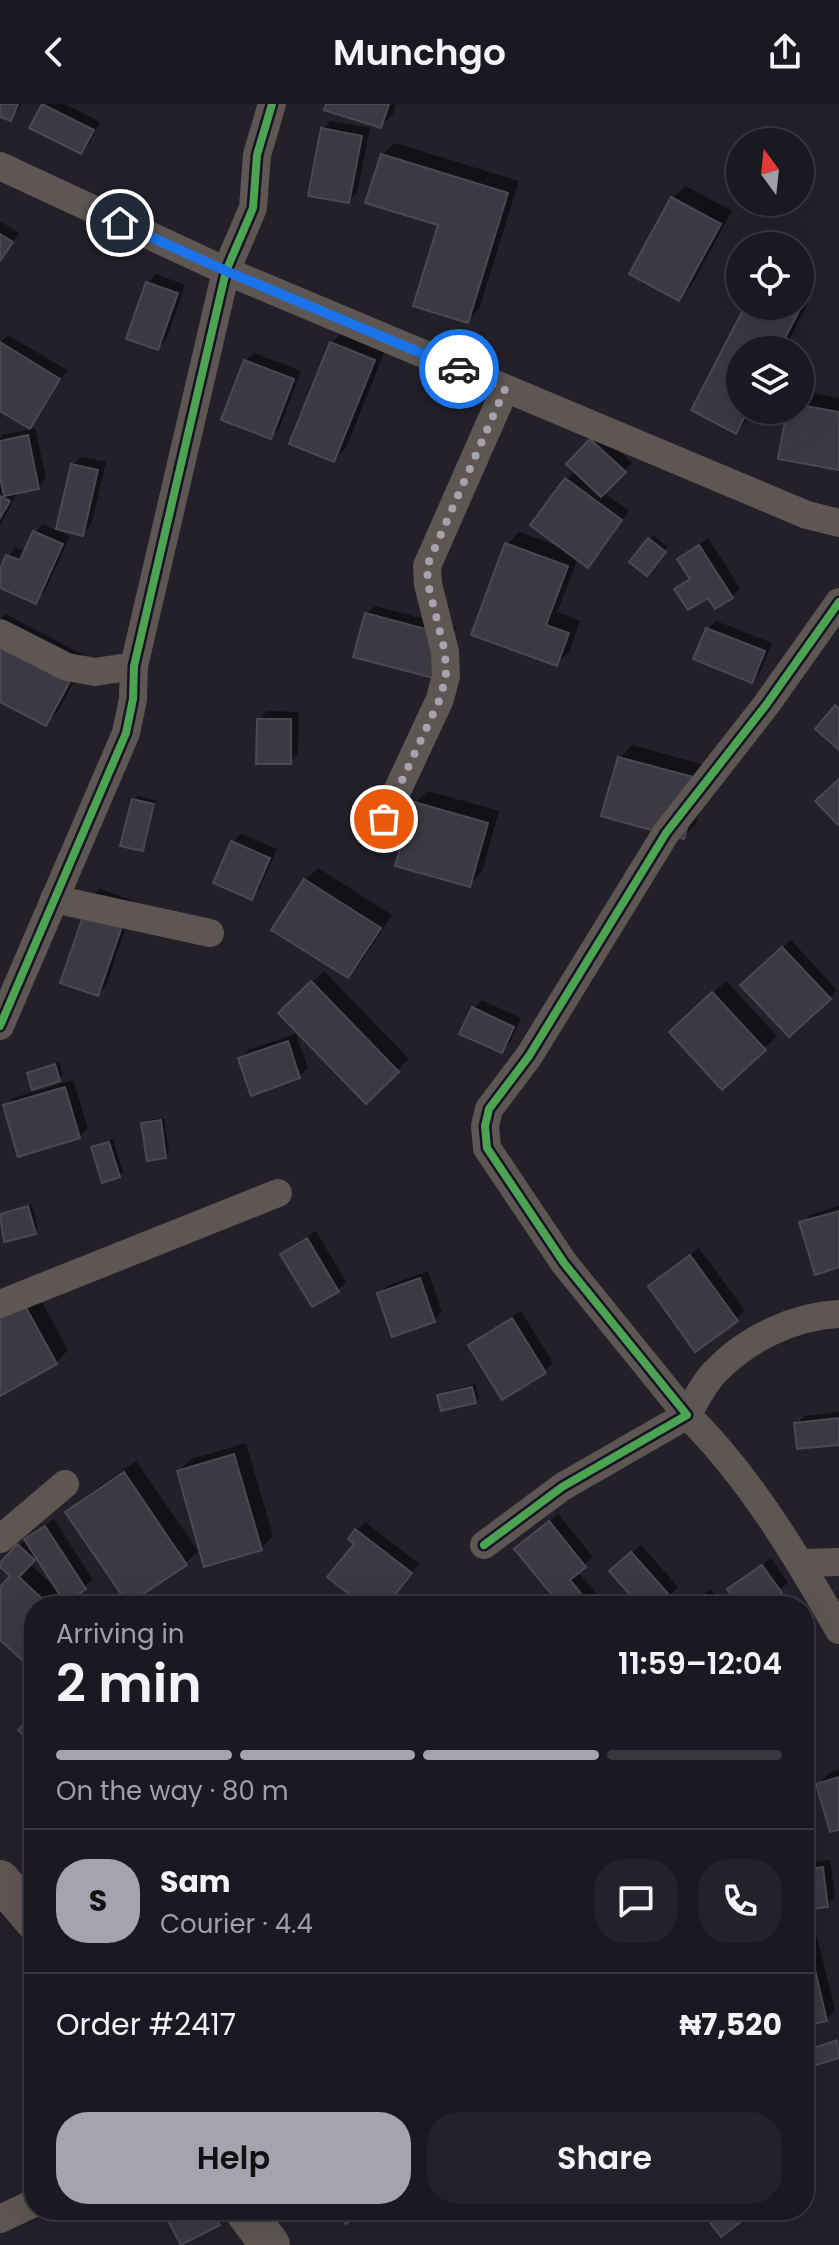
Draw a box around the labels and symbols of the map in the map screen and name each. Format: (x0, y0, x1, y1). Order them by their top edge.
north arrow (726, 128, 814, 216)
pin (86, 189, 154, 257)
courier (419, 329, 499, 409)
pin (350, 785, 418, 853)

